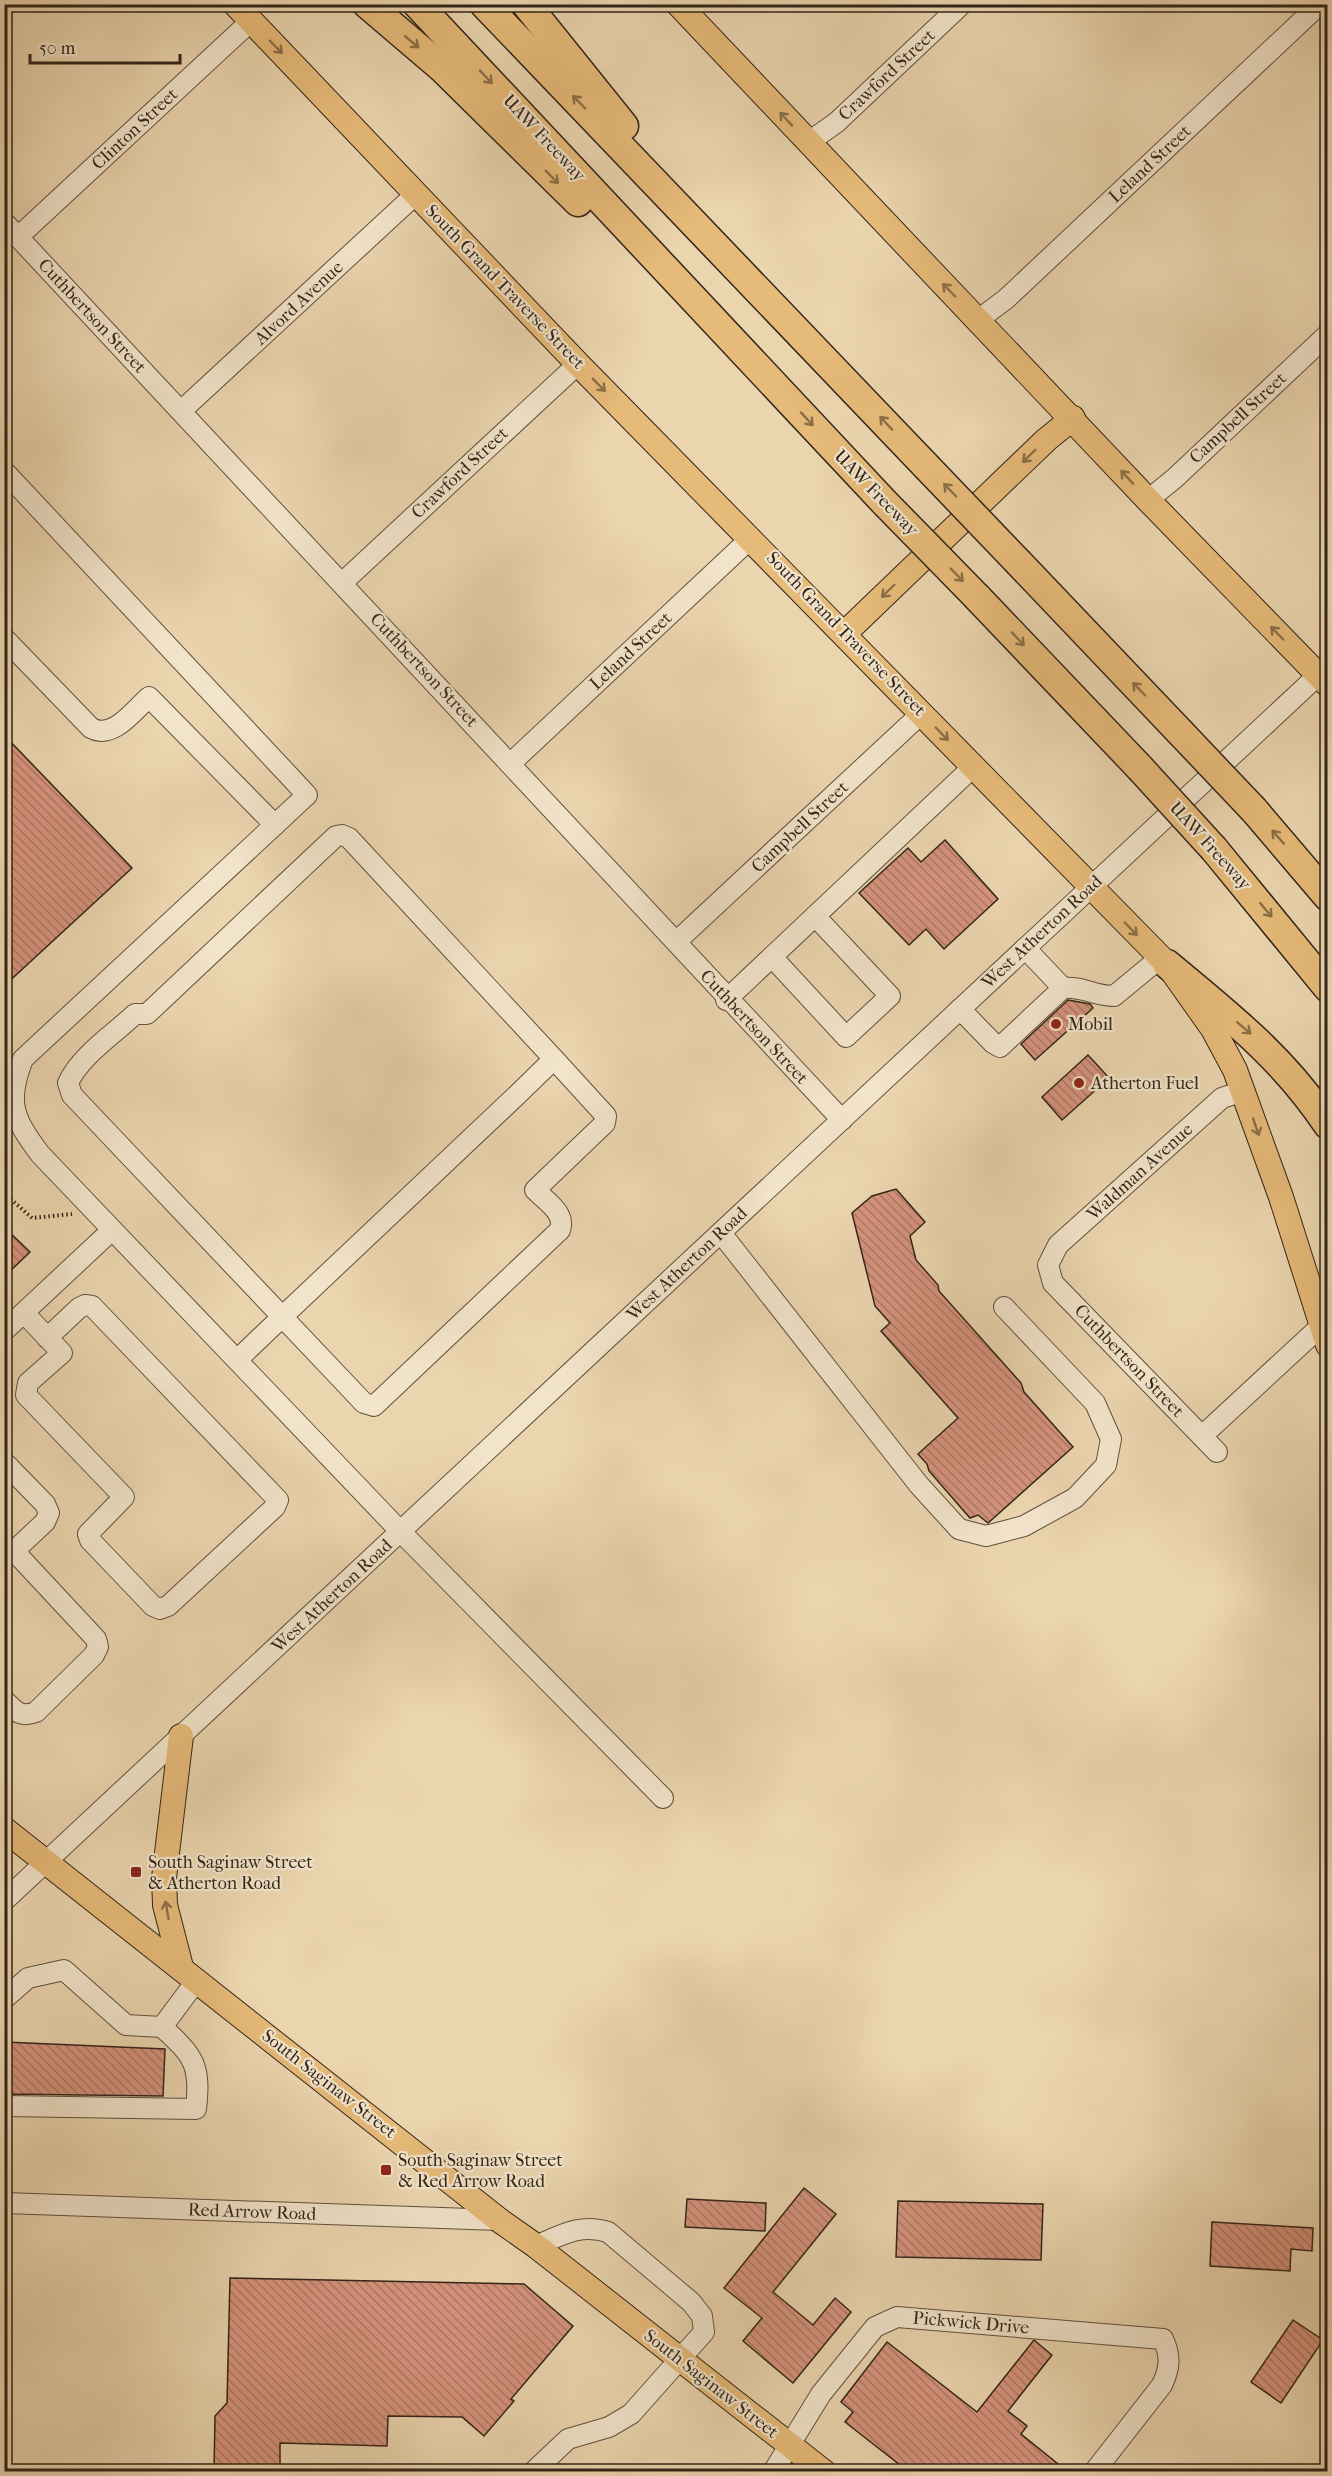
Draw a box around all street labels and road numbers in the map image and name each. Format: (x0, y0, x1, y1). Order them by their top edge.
street label: Crawford Street (834, 25, 940, 125)
street label: Clinton Street (88, 83, 183, 174)
street label: UAW Freeway (498, 90, 591, 187)
street label: Leland Street (1105, 120, 1196, 207)
street label: South Grand Traverse Street (421, 201, 589, 374)
street label: Cuthbertson Street (34, 254, 151, 378)
street label: Alvord Avenue (250, 257, 348, 350)
street label: Campbell Street (1185, 367, 1291, 468)
street label: Crawford Street (407, 423, 513, 523)
street label: UAW Freeway (830, 446, 923, 541)
street label: South Grand Traverse Street (762, 548, 930, 721)
street label: Leland Street (586, 607, 677, 694)
street label: Cuthbertson Street (366, 608, 483, 732)
street label: Campbell Street (747, 776, 853, 877)
street label: UAW Freeway (1165, 797, 1256, 896)
street label: West Atherton Road (977, 871, 1107, 994)
street label: Cuthbertson Street (696, 965, 813, 1089)
street label: Waldman Avenue (1082, 1119, 1197, 1226)
street label: West Atherton Road (622, 1203, 752, 1326)
street label: Cuthbertson Street (1070, 1300, 1189, 1422)
street label: West Atherton Road (267, 1535, 397, 1658)
street label: South Saginaw Street (258, 2025, 401, 2143)
street label: Red Arrow Road (187, 2199, 317, 2225)
street label: Pickwick Drive (912, 2307, 1030, 2339)
street label: South Saginaw Street (640, 2325, 783, 2443)

